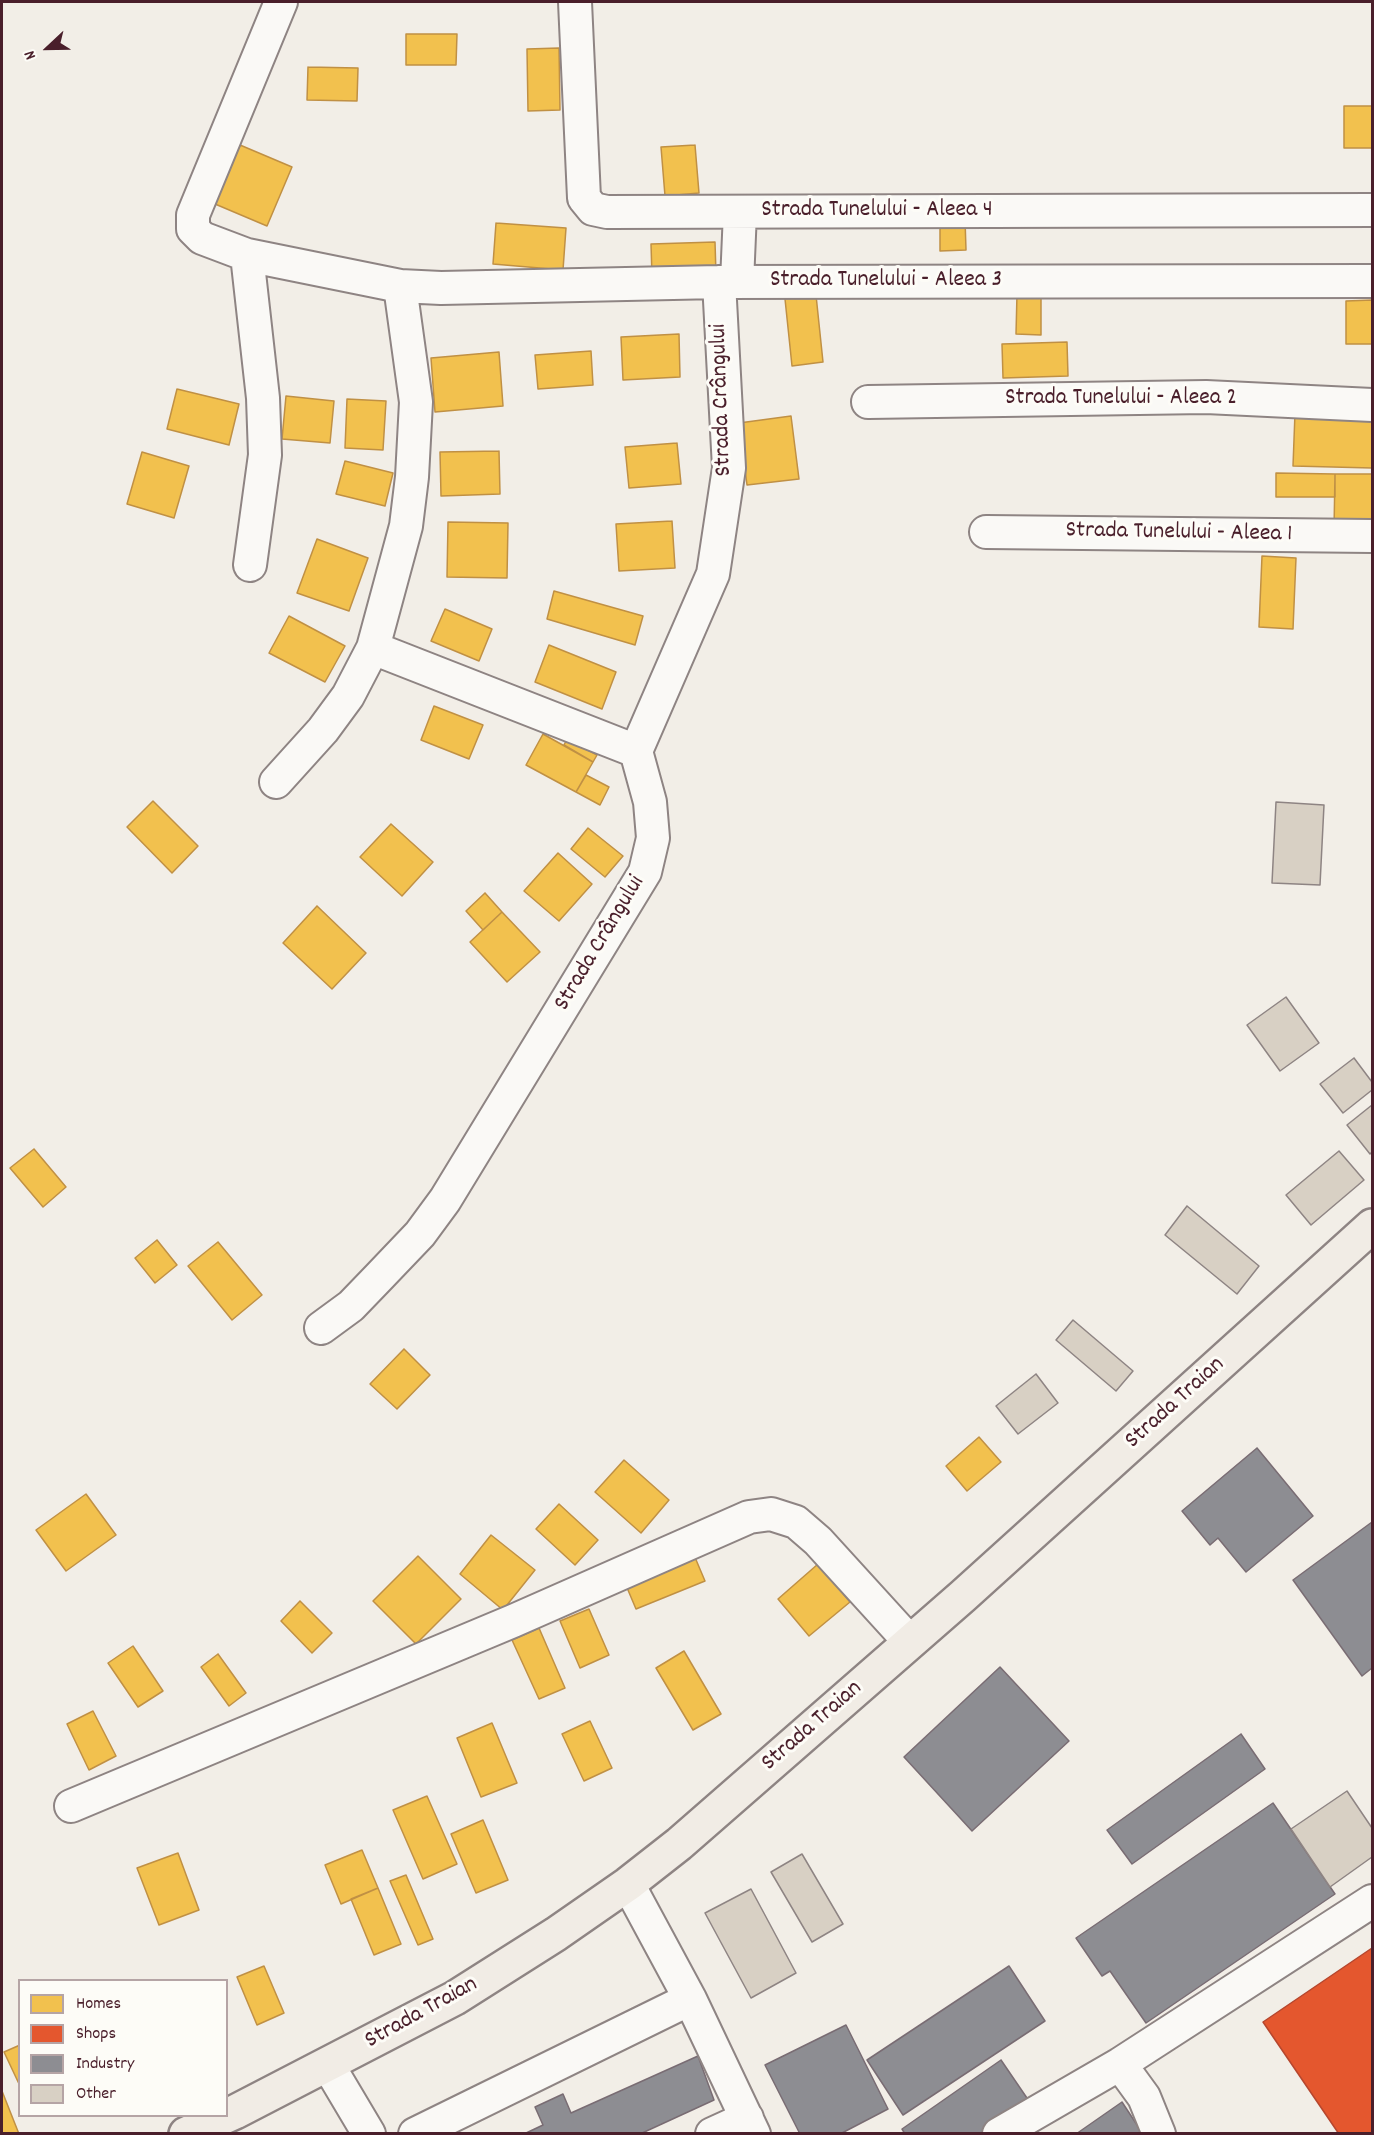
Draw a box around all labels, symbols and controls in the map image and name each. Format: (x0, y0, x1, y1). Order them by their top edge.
north arrow (18, 18, 78, 78)
text: N (19, 47, 43, 63)
street label: Strada Tunelului - Aleea 4 (761, 198, 993, 226)
street label: Strada Tunelului - Aleea 3 (770, 268, 1002, 296)
street label: Strada Crângului (706, 323, 740, 477)
street label: Strada Tunelului - Aleea 2 (1005, 386, 1237, 414)
street label: Strada Tunelului - Aleea 1 (1065, 518, 1293, 550)
street label: Strada Crângului (549, 871, 653, 1017)
street label: Strada Traian (1120, 1352, 1232, 1456)
street label: Strada Traian (757, 1675, 869, 1779)
street label: Strada Traian (361, 1971, 483, 2057)
legend (18, 1979, 228, 2117)
text: Homes (76, 1992, 121, 2017)
text: Shops (76, 2022, 116, 2047)
text: Industry (76, 2052, 134, 2077)
text: Other (76, 2082, 116, 2107)

